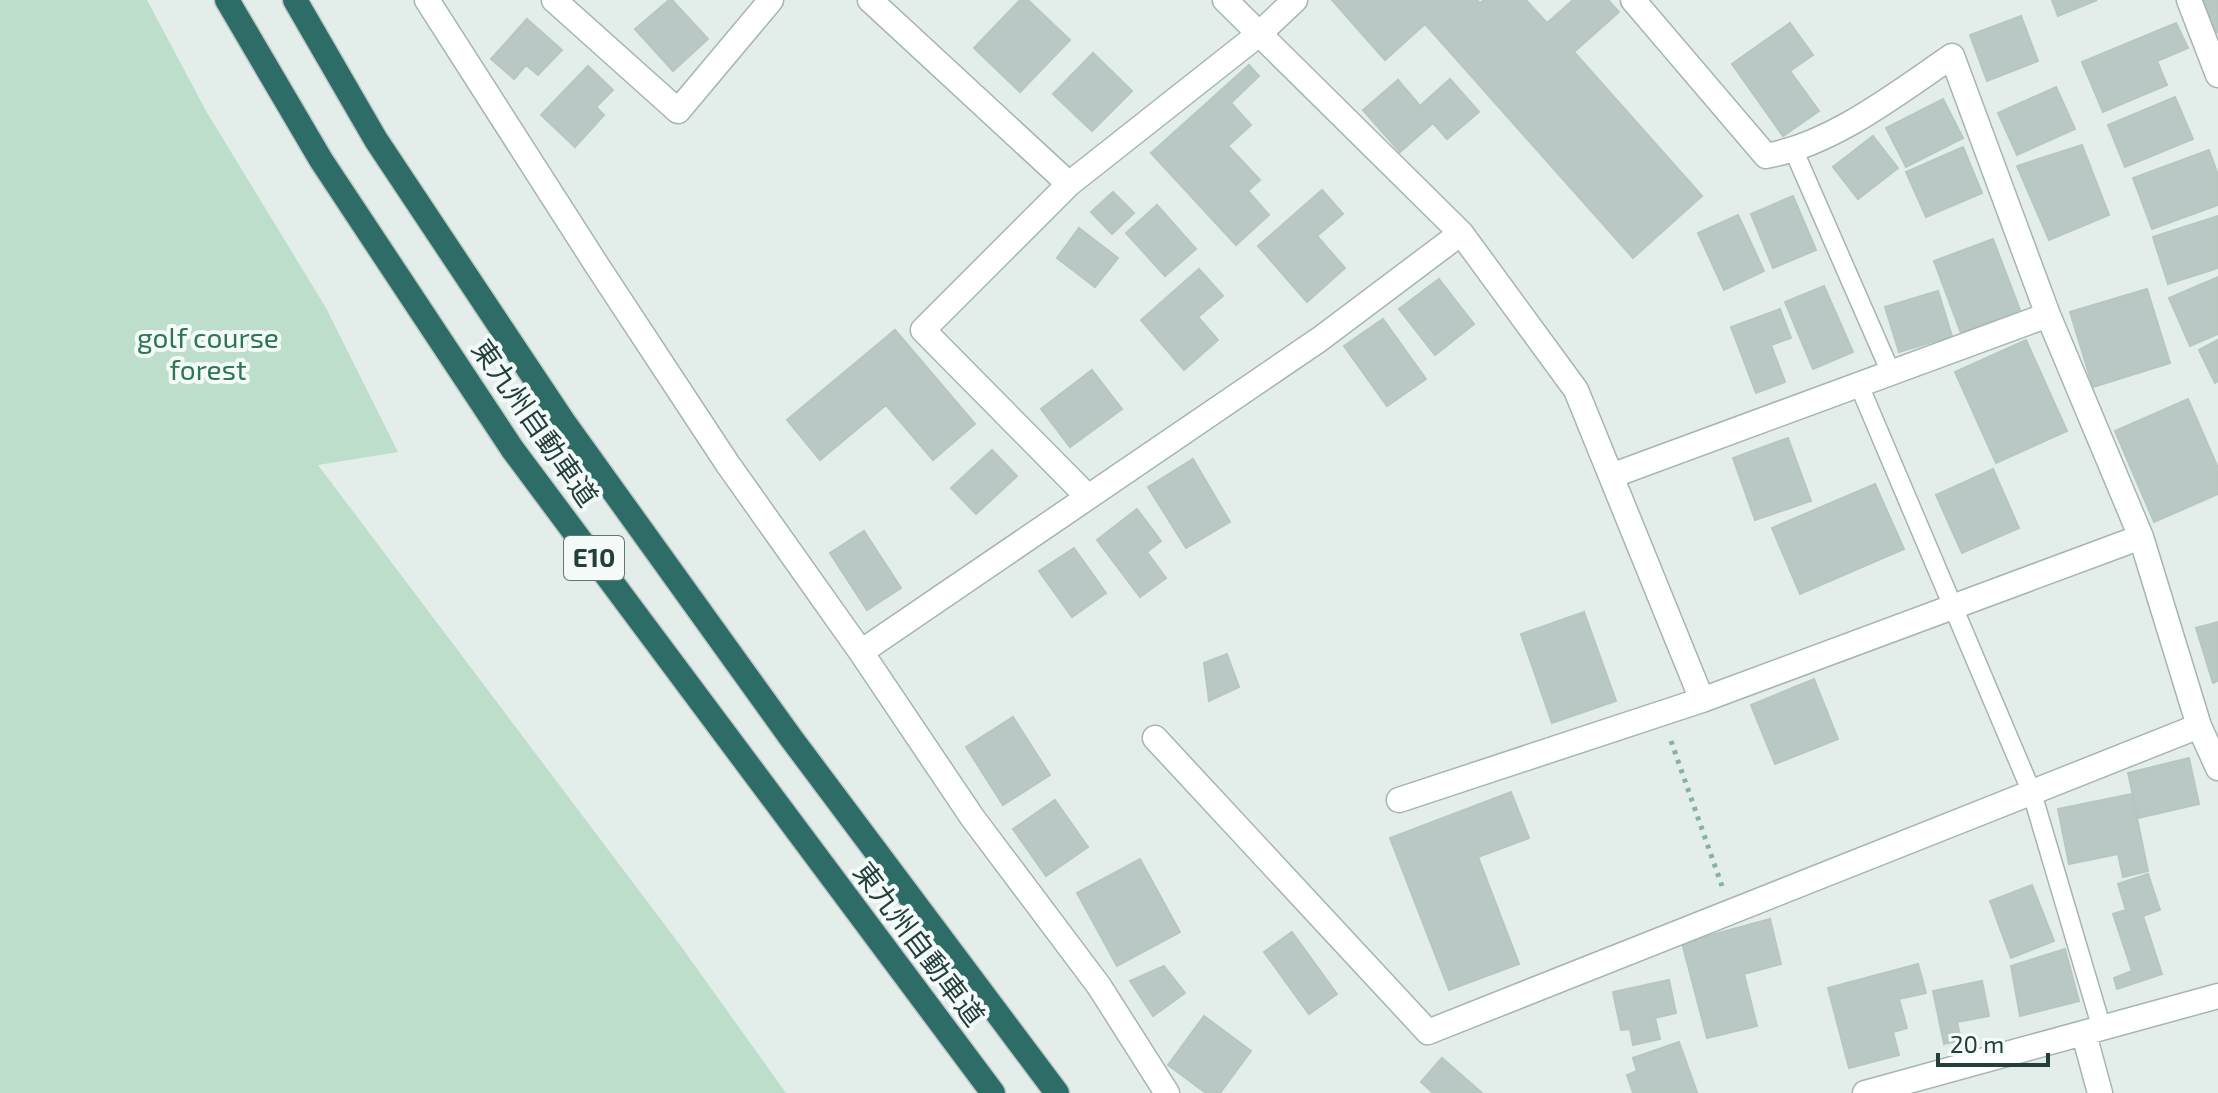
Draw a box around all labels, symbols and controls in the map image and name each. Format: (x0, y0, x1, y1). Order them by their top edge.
park label: golf course forest (137, 320, 279, 386)
street label: 東九州自動車道 (466, 332, 606, 512)
road number: E10 (564, 536, 624, 580)
street label: 東九州自動車道 (847, 855, 992, 1032)
scale bar (1938, 1017, 2048, 1067)
text: 20 m (1950, 1029, 2004, 1058)

